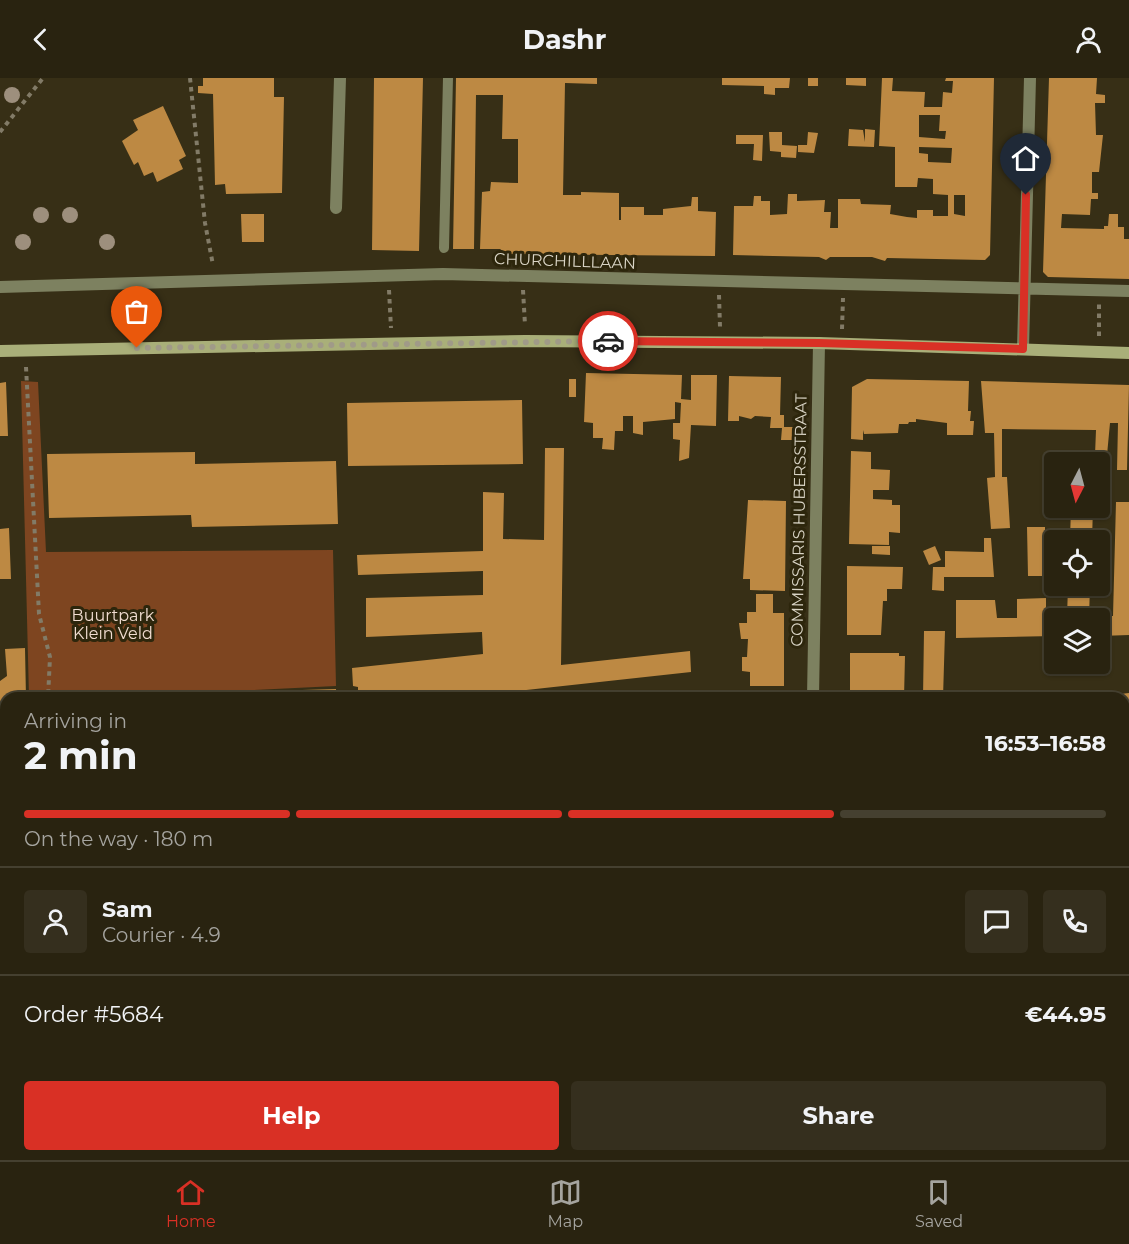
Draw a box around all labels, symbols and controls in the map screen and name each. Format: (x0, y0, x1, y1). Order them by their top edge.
icon: back (24, 23, 57, 56)
text: Dashr (523, 23, 606, 56)
icon: person (1072, 23, 1105, 56)
pin (1000, 133, 1051, 195)
icon: home (1009, 142, 1042, 175)
street label: CHURCHILLLAAN (494, 249, 636, 273)
pin (111, 286, 162, 348)
icon: bag (120, 295, 153, 328)
courier (578, 311, 638, 371)
icon: car (592, 325, 625, 358)
street label: COMMISSARIS HUBERSSTRAAT (787, 392, 811, 647)
north arrow (1044, 452, 1110, 518)
map controls (1044, 452, 1110, 674)
button: locate (1044, 530, 1110, 596)
park label: Buurtpark Klein Veld (72, 606, 155, 643)
button: layers (1044, 608, 1110, 674)
text: Arriving in (24, 709, 127, 733)
text: 16:53–16:58 (985, 730, 1106, 757)
text: 2 min (24, 731, 138, 779)
text: On the way · 180 m (24, 827, 213, 851)
button: person (24, 890, 87, 953)
button: chat (965, 890, 1028, 953)
button: phone (1043, 890, 1106, 953)
text: Sam (102, 896, 153, 923)
text: Courier · 4.9 (102, 923, 221, 947)
text: Order #5684 (24, 1001, 164, 1028)
text: €44.95 (1025, 1001, 1106, 1028)
button: Help (24, 1081, 559, 1150)
button: Share (571, 1081, 1106, 1150)
tab: Home (166, 1176, 216, 1231)
tab: Map (548, 1176, 583, 1231)
tab: Saved (915, 1176, 963, 1231)

